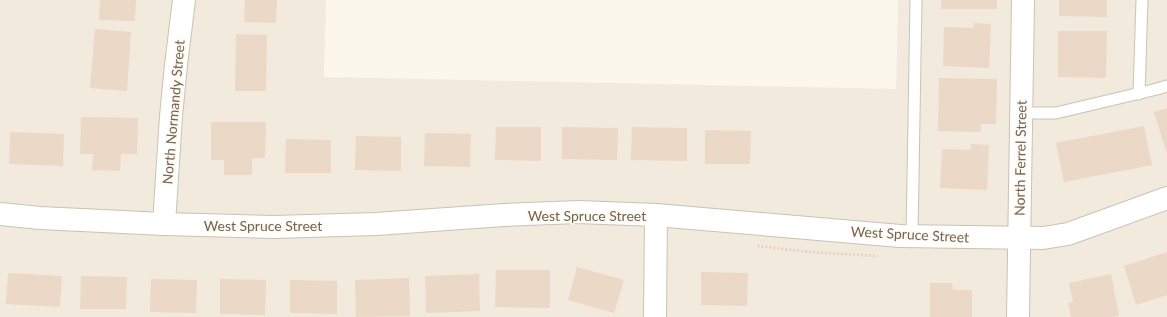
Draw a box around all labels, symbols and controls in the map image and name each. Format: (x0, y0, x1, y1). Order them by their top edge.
street label: North Normandy Street (158, 39, 188, 185)
street label: North Ferrel Street (1010, 100, 1030, 216)
street label: West Spruce Street (528, 207, 646, 224)
street label: West Spruce Street (204, 217, 322, 234)
street label: West Spruce Street (850, 222, 970, 246)

